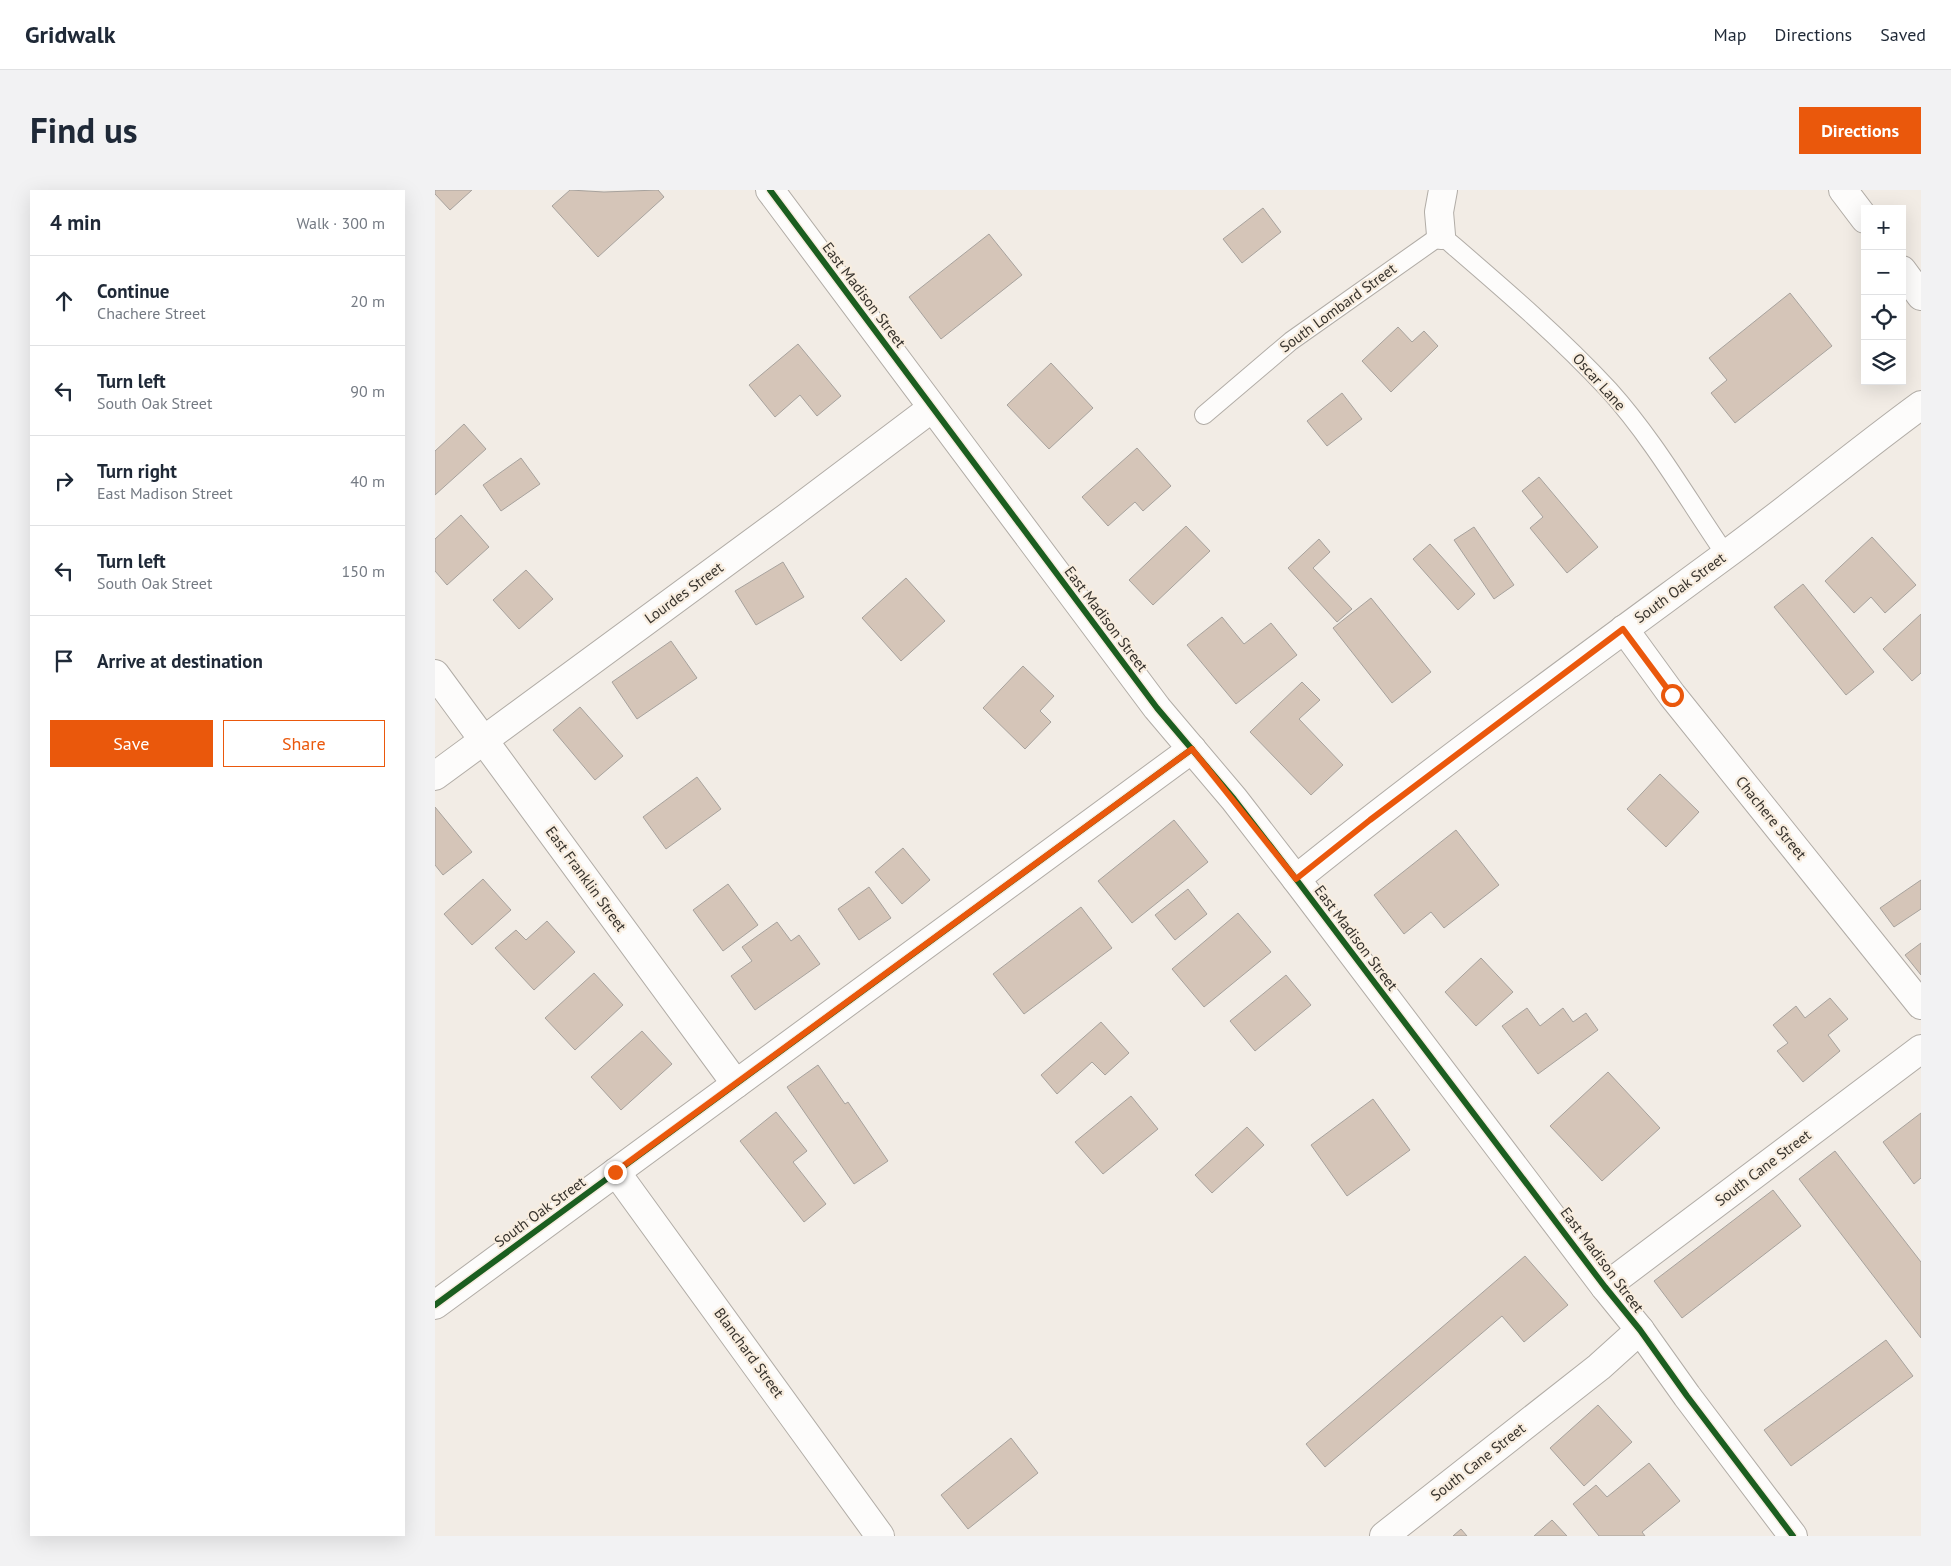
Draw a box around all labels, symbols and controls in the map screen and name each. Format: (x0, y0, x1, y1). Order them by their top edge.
text: Gridwalk (25, 19, 115, 50)
text: Map (1714, 23, 1746, 46)
text: Directions (1774, 23, 1852, 46)
text: Saved (1880, 23, 1926, 46)
text: Find us (30, 107, 138, 153)
button: Directions (1799, 107, 1921, 154)
map controls (1861, 205, 1906, 385)
button: + (1861, 205, 1906, 250)
text: 4 min (50, 209, 101, 236)
text: Walk · 300 m (296, 213, 385, 233)
street label: East Madison Street (819, 238, 910, 351)
button: − (1861, 250, 1906, 295)
street label: South Lombard Street (1276, 259, 1400, 356)
text: Continue (97, 279, 169, 303)
icon: ahead (50, 287, 78, 315)
text: 20 m (350, 291, 385, 311)
button: locate (1861, 295, 1906, 340)
text: Chachere Street (97, 303, 206, 323)
button: layers (1861, 340, 1906, 385)
street label: Oscar Lane (1569, 349, 1630, 414)
text: Turn left (97, 369, 166, 393)
icon: left (50, 377, 78, 405)
text: 90 m (350, 381, 385, 401)
text: South Oak Street (97, 393, 212, 413)
text: Turn right (97, 459, 177, 483)
icon: right (50, 467, 78, 495)
text: 40 m (350, 471, 385, 491)
text: East Madison Street (97, 483, 233, 503)
street label: South Oak Street (1630, 548, 1729, 627)
text: Turn left (97, 549, 166, 573)
icon: left (50, 557, 78, 585)
street label: Lourdes Street (641, 558, 727, 627)
text: 150 m (342, 561, 385, 581)
street label: East Madison Street (1061, 562, 1152, 675)
text: South Oak Street (97, 573, 212, 593)
icon: arrive (50, 647, 78, 675)
text: Arrive at destination (97, 649, 263, 673)
route start (1661, 684, 1684, 707)
button: Save (50, 720, 213, 767)
button: Share (223, 720, 385, 767)
street label: Chachere Street (1732, 772, 1811, 863)
street label: East Franklin Street (542, 822, 631, 935)
street label: East Madison Street (1311, 881, 1402, 994)
street label: South Cane Street (1711, 1125, 1814, 1210)
route end (604, 1161, 627, 1184)
street label: South Oak Street (490, 1172, 589, 1251)
street label: East Madison Street (1557, 1203, 1648, 1316)
street label: Blanchard Street (710, 1304, 788, 1401)
street label: South Cane Street (1426, 1419, 1529, 1505)

